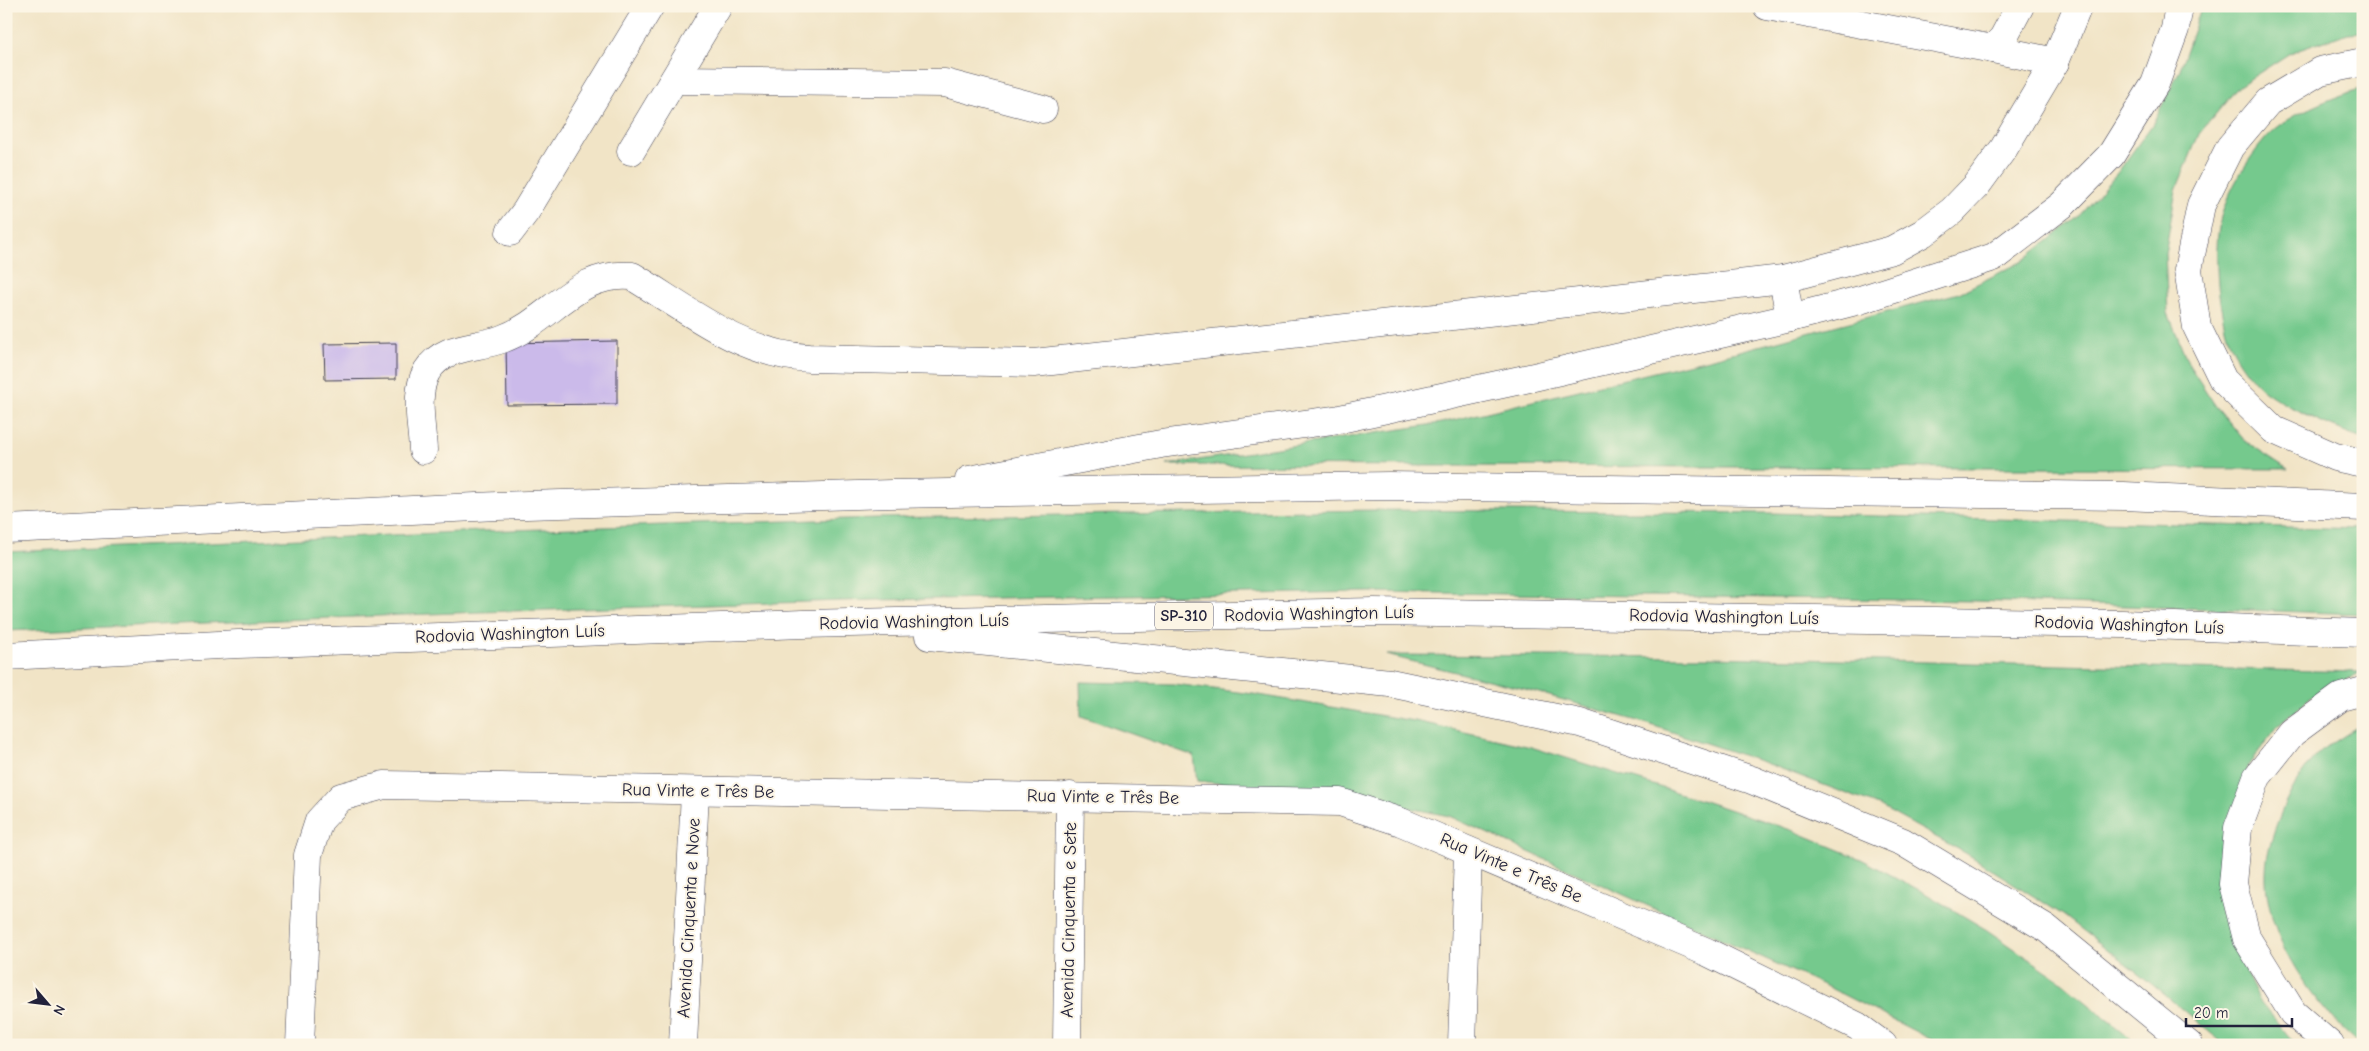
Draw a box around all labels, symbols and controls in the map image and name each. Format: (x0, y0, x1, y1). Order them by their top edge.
road number: SP-310 (1155, 602, 1213, 630)
street label: Rodovia Washington Luís (1224, 602, 1414, 626)
street label: Rodovia Washington Luís (1629, 605, 1819, 629)
street label: Rodovia Washington Luís (819, 610, 1009, 634)
street label: Rodovia Washington Luís (2034, 611, 2224, 639)
street label: Rodovia Washington Luís (415, 620, 605, 648)
street label: Rua Vinte e Três Be (622, 779, 774, 803)
street label: Rua Vinte e Três Be (1027, 785, 1179, 809)
street label: Avenida Cinquenta e Nove (673, 817, 705, 1019)
street label: Avenida Cinquenta e Sete (1057, 822, 1081, 1018)
street label: Rua Vinte e Três Be (1437, 829, 1585, 907)
north arrow (22, 978, 72, 1028)
scale bar (2186, 996, 2293, 1028)
text: N (49, 1002, 69, 1018)
text: 20 m (2194, 1004, 2228, 1022)

